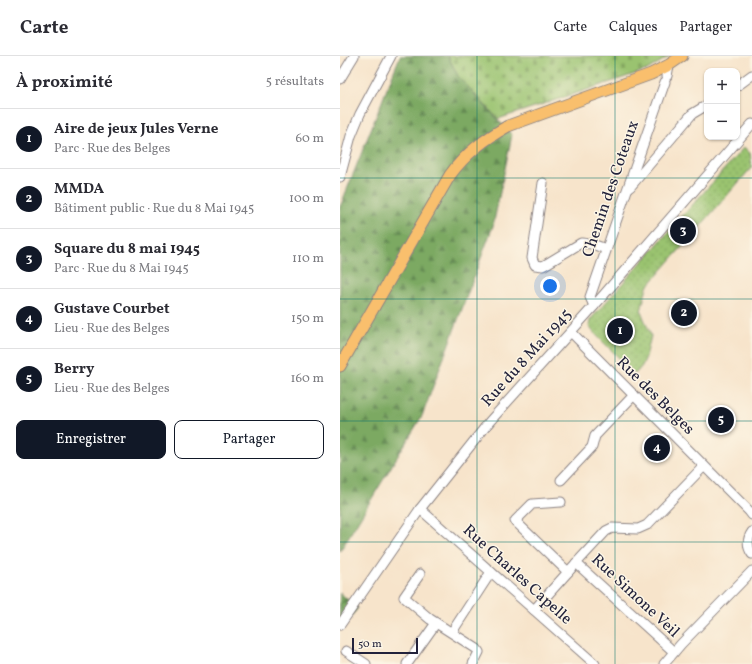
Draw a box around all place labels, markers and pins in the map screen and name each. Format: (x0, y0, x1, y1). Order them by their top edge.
pin: 3 (670, 216, 696, 246)
pin: 2 (671, 298, 697, 328)
pin: 1 (607, 316, 633, 346)
pin: 5 (708, 405, 734, 435)
pin: 4 (644, 433, 670, 463)

